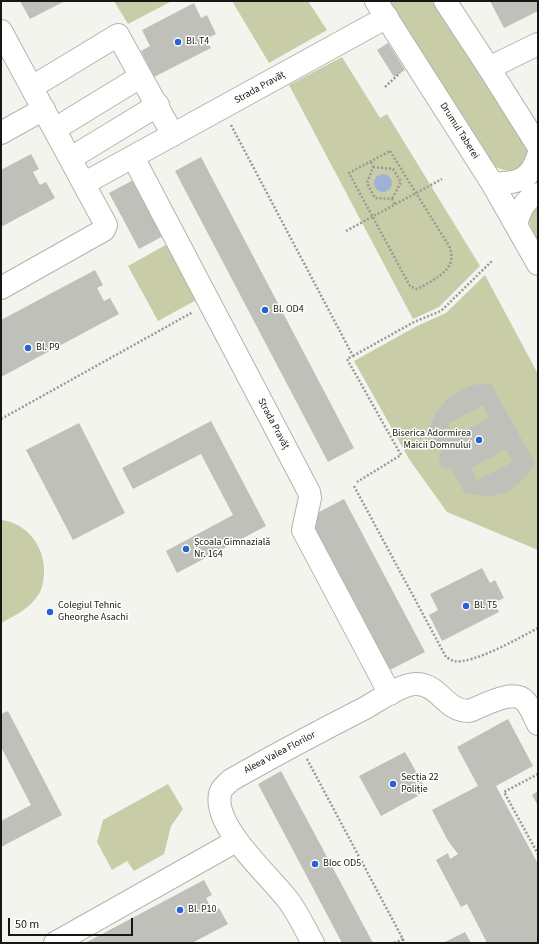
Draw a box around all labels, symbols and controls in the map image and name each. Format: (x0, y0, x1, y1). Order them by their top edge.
place label: Bl. T4 (186, 36, 209, 48)
marker: Bl. T4 (173, 37, 183, 47)
street label: Strada Pravăț (233, 69, 287, 107)
street label: Drumul Taberei (437, 101, 481, 161)
place label: Bl. OD4 (273, 304, 304, 316)
marker: Bl. OD4 (260, 305, 270, 315)
place label: Bl. P9 (36, 342, 60, 354)
marker: Bl. P9 (23, 343, 33, 353)
street label: Strada Pravăț (255, 396, 291, 452)
place label: Biserica Adormirea Maicii Domnului (392, 428, 471, 452)
marker: Biserica Adormirea Maicii Domnului (474, 435, 484, 445)
place label: Școala Gimnazială Nr. 164 (194, 537, 270, 560)
marker: Școala Gimnazială Nr. 164 (181, 544, 191, 554)
place label: Colegiul Tehnic Gheorghe Asachi (58, 600, 128, 624)
place label: Bl. T5 (474, 600, 497, 612)
marker: Bl. T5 (461, 601, 471, 611)
marker: Colegiul Tehnic Gheorghe Asachi (45, 607, 55, 617)
street label: Aleea Valea Florilor (242, 729, 318, 777)
place label: Secția 22 Poliție (401, 772, 439, 796)
marker: Secția 22 Poliție (388, 779, 398, 789)
place label: Bloc OD5 (323, 858, 361, 870)
marker: Bloc OD5 (310, 859, 320, 869)
place label: Bl. P10 (188, 904, 217, 916)
marker: Bl. P10 (175, 905, 185, 915)
scale bar (10, 910, 135, 936)
text: 50 m (15, 916, 39, 933)

